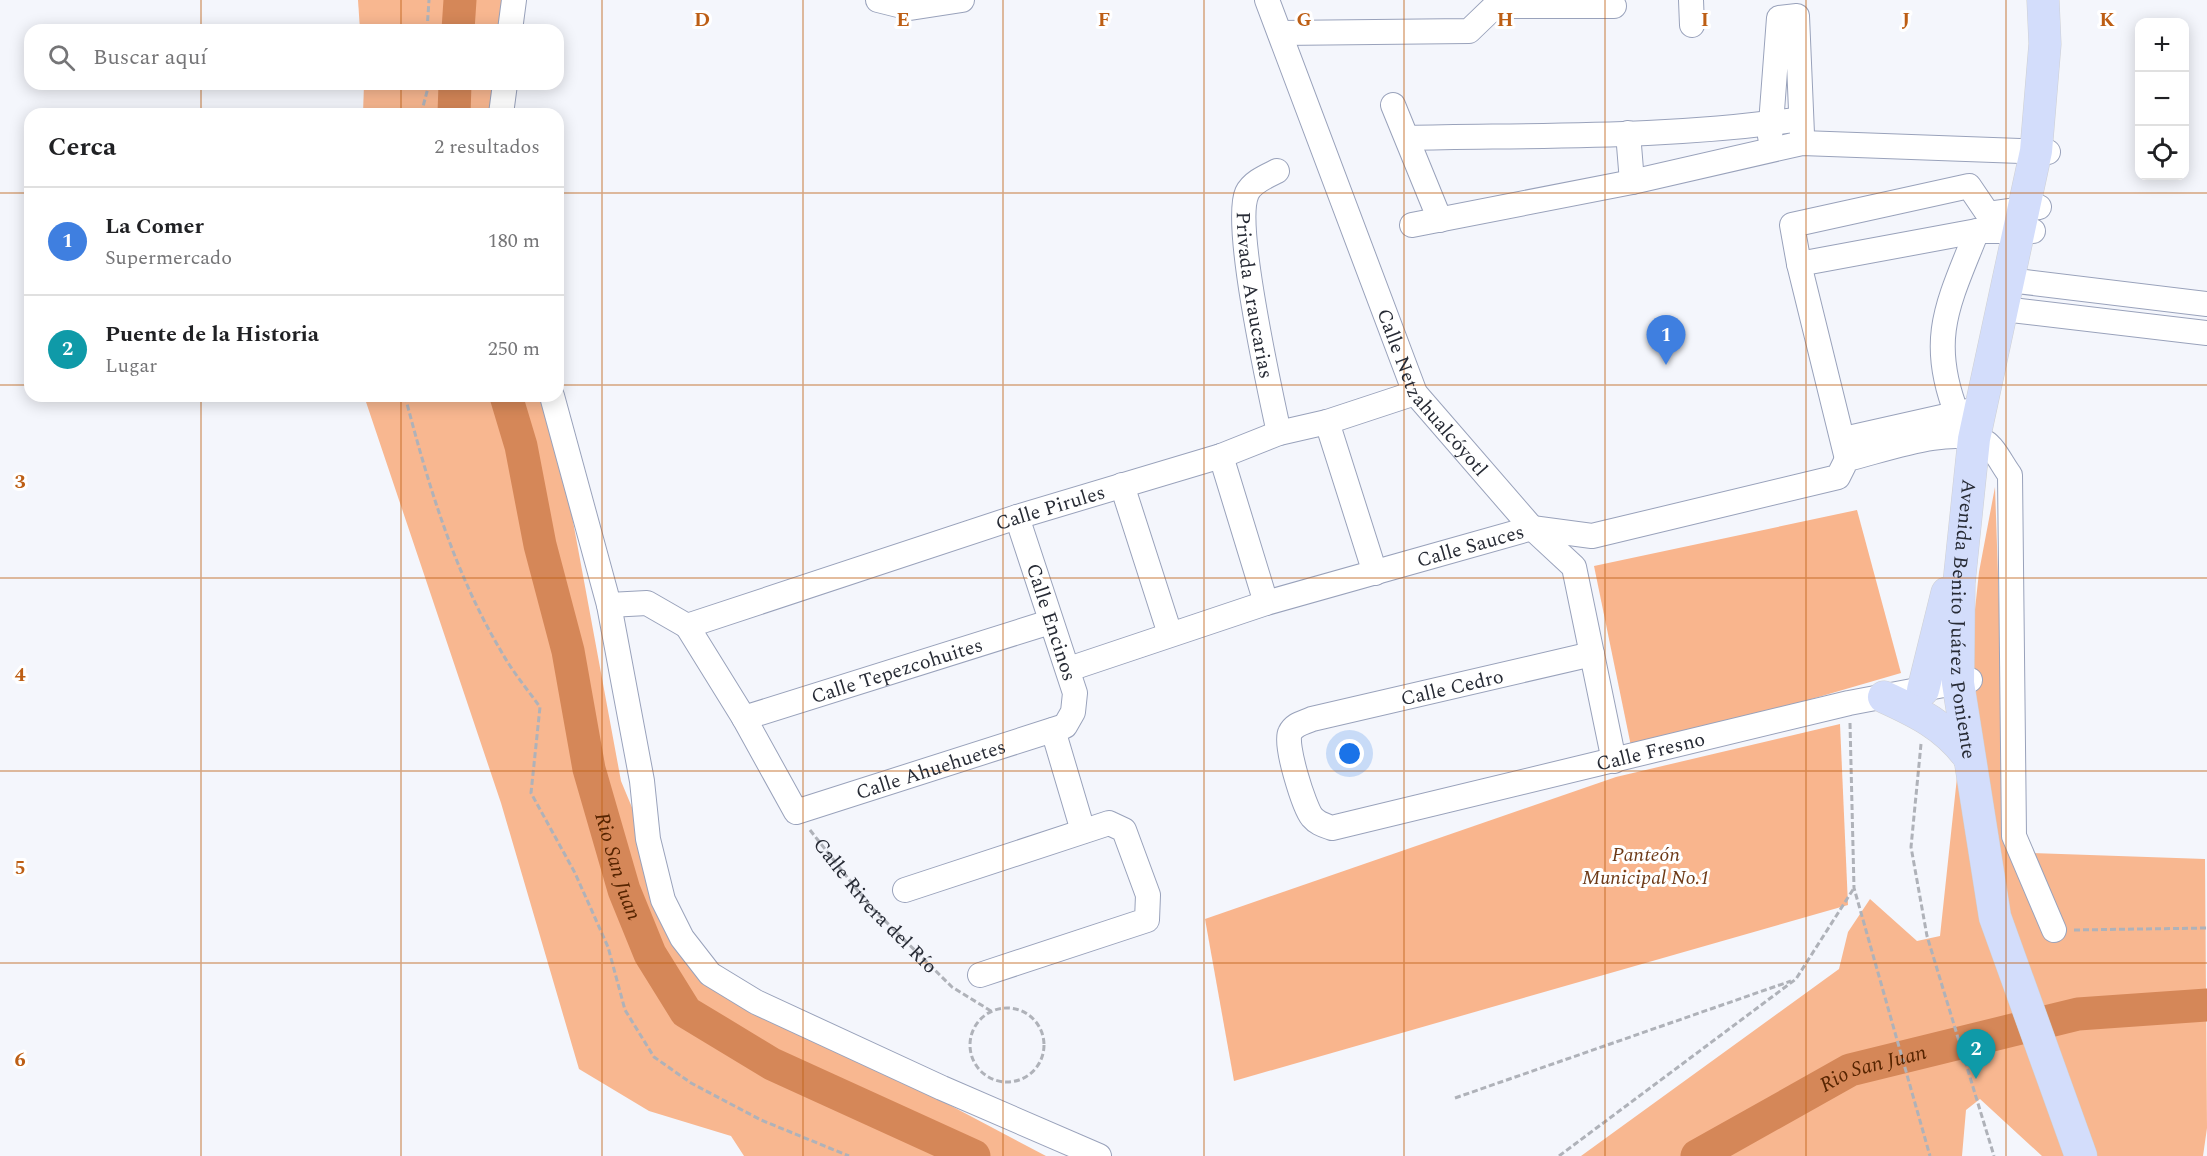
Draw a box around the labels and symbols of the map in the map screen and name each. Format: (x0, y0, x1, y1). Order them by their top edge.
text: D (694, 5, 710, 35)
text: E (896, 5, 910, 35)
text: F (1098, 5, 1110, 35)
text: G (1296, 5, 1312, 35)
text: H (1497, 5, 1513, 35)
text: I (1701, 5, 1709, 35)
text: J (1902, 5, 1910, 35)
text: K (2099, 5, 2115, 35)
street label: Privada Araucarias (1228, 211, 1281, 381)
street label: Calle Netzahualcóyotl (1368, 304, 1495, 483)
pin: 1 (1646, 316, 1686, 365)
text: 3 (14, 467, 26, 497)
street label: Calle Pirules (992, 478, 1109, 539)
street label: Avenida Benito Juárez Poniente (1942, 478, 1984, 761)
street label: Calle Sauces (1413, 517, 1528, 576)
street label: Calle Encinos (1018, 560, 1084, 685)
street label: Calle Tepezcohuites (807, 630, 987, 712)
text: 4 (14, 660, 26, 690)
street label: Calle Cedro (1398, 662, 1507, 714)
street label: Calle Fresno (1593, 724, 1708, 780)
street label: Calle Ahuehuetes (852, 732, 1010, 808)
your location (1335, 739, 1364, 768)
water label: Rio San Juan (585, 809, 650, 925)
street label: Calle Rivera del Río (805, 831, 944, 981)
park label: Panteón Municipal No.1 (1582, 840, 1710, 893)
text: 5 (14, 853, 26, 883)
pin: 2 (1956, 1030, 1996, 1079)
water label: Rio San Juan (1814, 1037, 1930, 1101)
text: 6 (14, 1045, 26, 1075)

